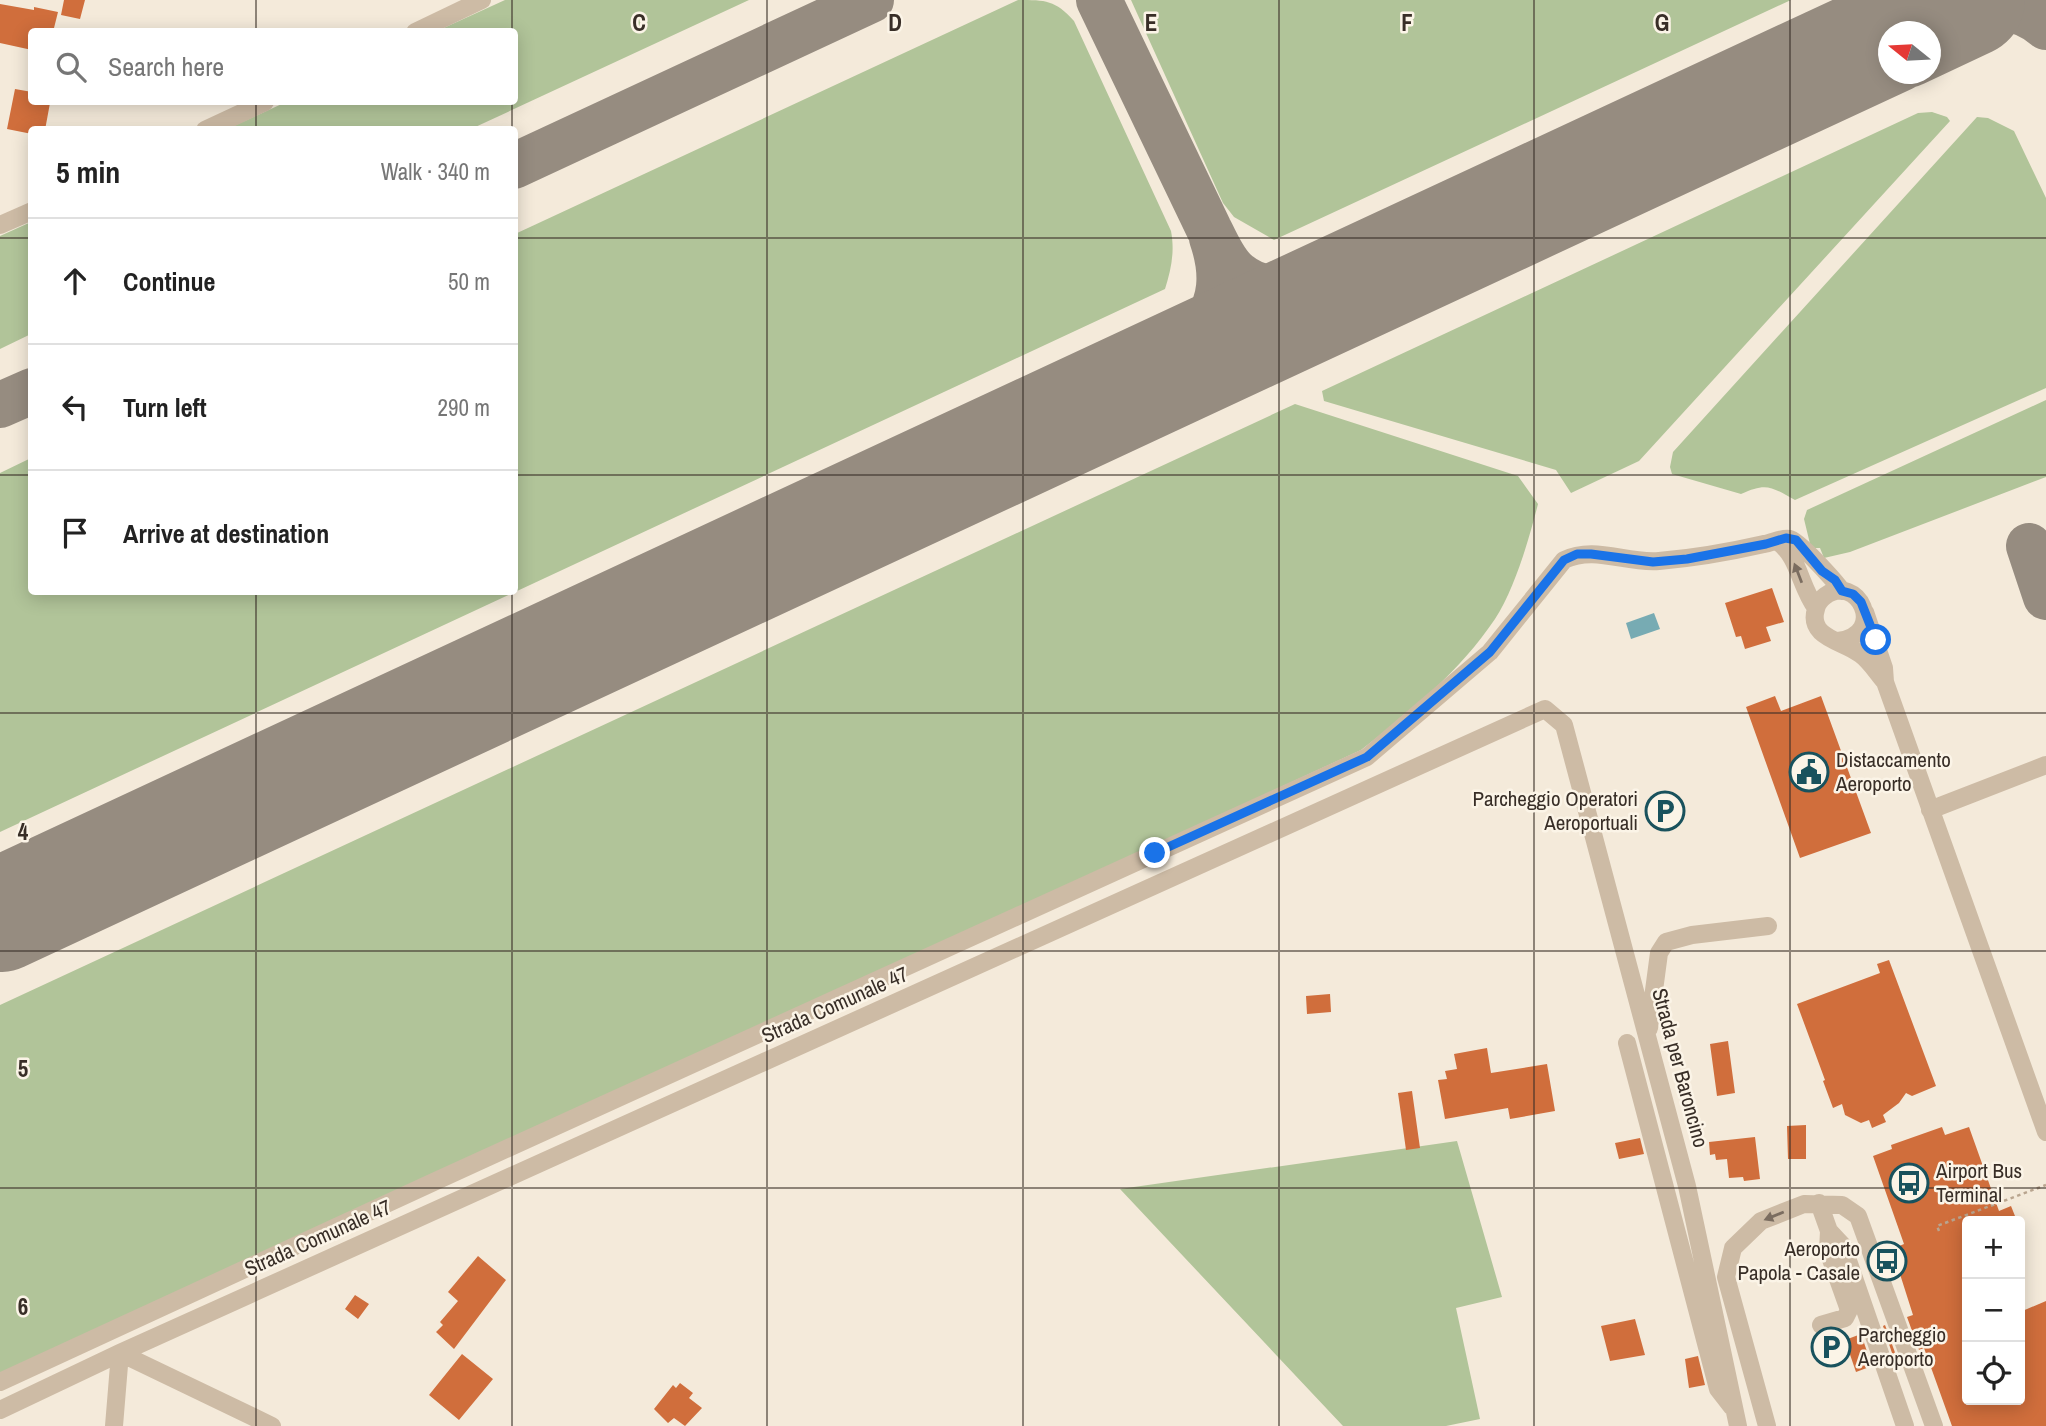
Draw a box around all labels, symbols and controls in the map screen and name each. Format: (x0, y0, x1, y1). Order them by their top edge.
text: C (632, 7, 646, 38)
text: D (888, 7, 902, 38)
text: E (1145, 7, 1157, 38)
text: F (1401, 7, 1413, 38)
text: G (1655, 7, 1669, 38)
north arrow (1878, 21, 1941, 84)
search box (28, 28, 518, 105)
icon: search (52, 48, 90, 86)
text: Search here (108, 49, 224, 84)
text: 5 min (56, 152, 120, 192)
text: Walk · 340 m (381, 156, 490, 187)
icon: ahead (56, 262, 94, 300)
text: Continue (123, 264, 215, 299)
text: 50 m (448, 266, 490, 297)
icon: left (56, 388, 94, 426)
text: Turn left (123, 390, 207, 425)
text: 290 m (438, 392, 490, 423)
icon: arrive (56, 514, 94, 552)
text: Arrive at destination (123, 516, 329, 551)
one-way arrow (1793, 563, 1804, 584)
route start (1860, 624, 1891, 655)
place label: Distaccamento Aeroporto (1835, 745, 1951, 798)
public building icon: Distaccamento Aeroporto (1788, 751, 1830, 793)
place label: Parcheggio Operatori Aeroportuali (1472, 784, 1638, 837)
parking icon: Parcheggio Operatori Aeroportuali (1644, 790, 1686, 832)
text: 4 (18, 816, 29, 847)
route end (1139, 837, 1170, 868)
street label: Strada Comunale 47 (757, 959, 913, 1050)
street label: Strada per Baroncino (1645, 985, 1716, 1151)
text: 5 (18, 1053, 28, 1084)
place label: Airport Bus Terminal (1935, 1156, 2022, 1209)
bus stop icon: Airport Bus Terminal (1888, 1162, 1930, 1204)
street label: Strada Comunale 47 (240, 1192, 396, 1283)
one-way arrow (1764, 1210, 1785, 1221)
map controls (1962, 1216, 2025, 1405)
button: + (1962, 1216, 2025, 1279)
place label: Aeroporto Papola - Casale (1737, 1234, 1860, 1287)
bus stop icon: Aeroporto Papola - Casale (1866, 1240, 1908, 1282)
button: − (1962, 1279, 2025, 1342)
text: 6 (18, 1291, 28, 1322)
place label: Parcheggio Aeroporto (1857, 1320, 1946, 1373)
parking icon: Parcheggio Aeroporto (1810, 1326, 1852, 1368)
button: locate (1962, 1342, 2025, 1405)

